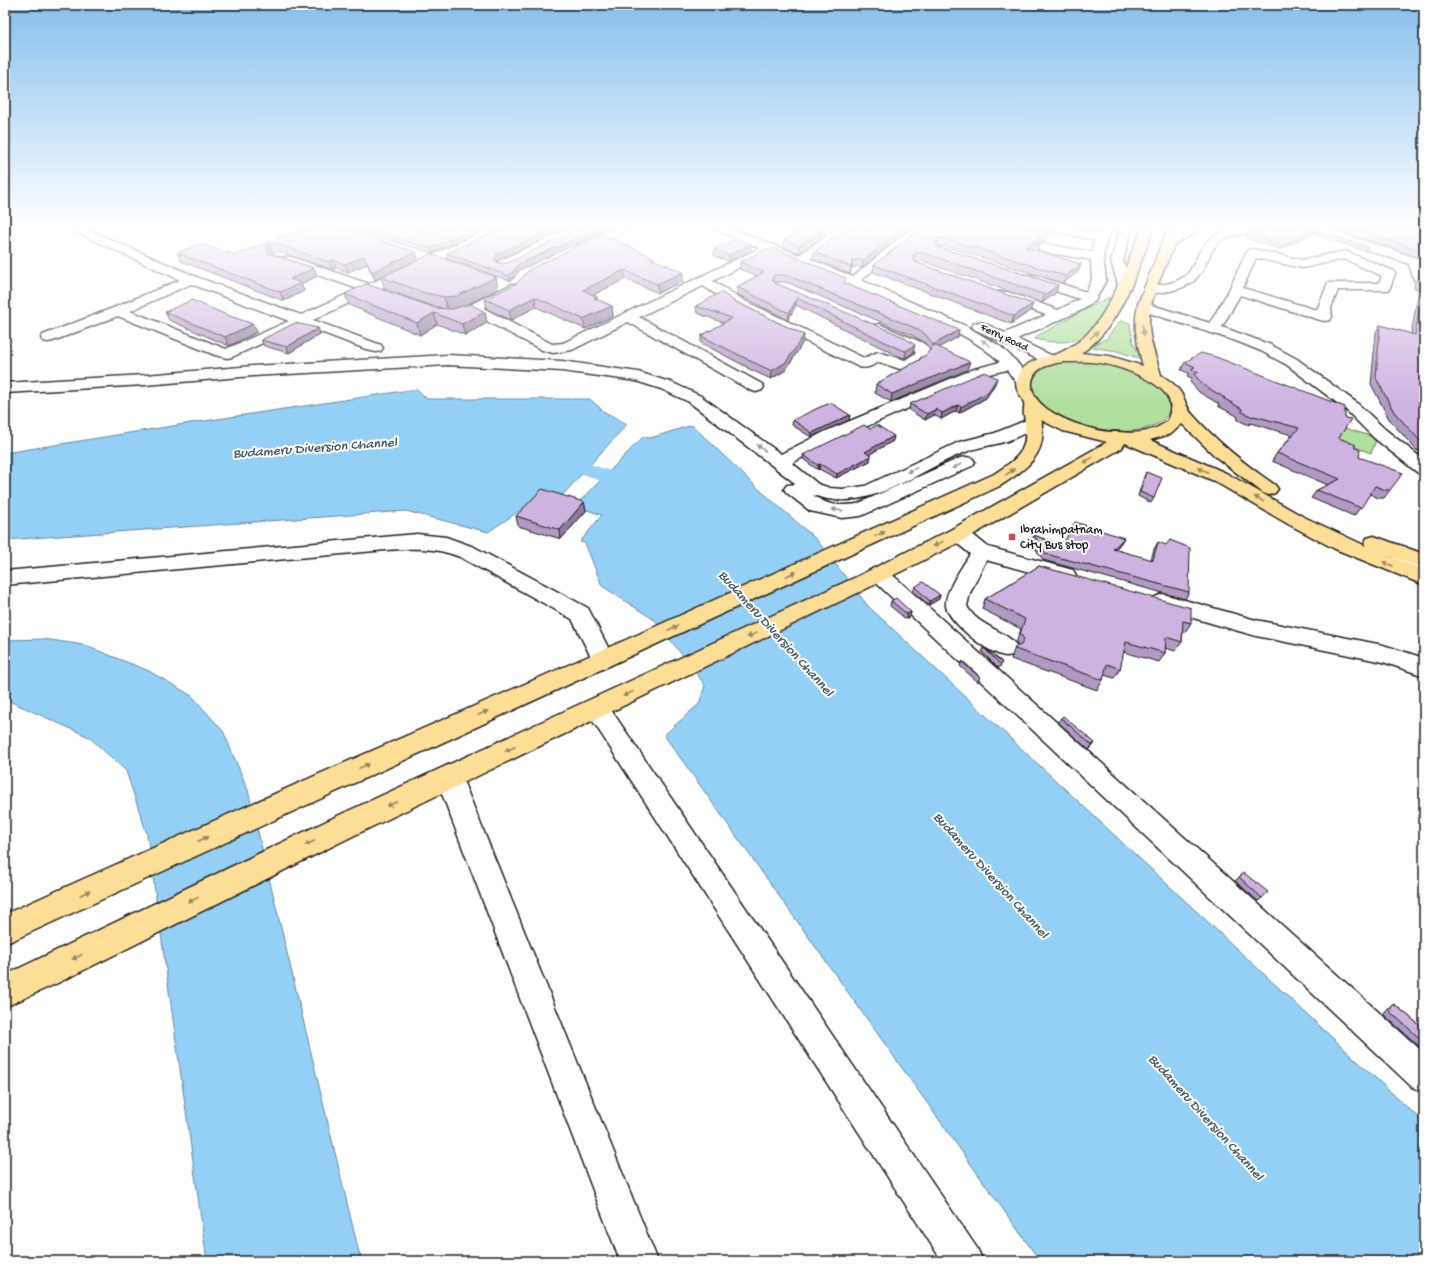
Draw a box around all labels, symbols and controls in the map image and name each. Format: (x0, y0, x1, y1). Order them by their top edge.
street label: Ferry Road (977, 321, 1031, 355)
one-way arrow (1140, 324, 1146, 336)
one-way arrow (1090, 331, 1099, 340)
one-way arrow (981, 339, 992, 347)
water label: Budameru Diversion Channel (233, 435, 398, 463)
one-way arrow (755, 444, 766, 452)
one-way arrow (1082, 456, 1094, 463)
one-way arrow (951, 463, 962, 469)
one-way arrow (1197, 466, 1209, 473)
one-way arrow (906, 467, 918, 473)
one-way arrow (1004, 468, 1015, 476)
one-way arrow (1254, 495, 1264, 503)
one-way arrow (830, 507, 843, 514)
place label: Ibrahimpatnam City Bus stop (1020, 523, 1102, 553)
one-way arrow (874, 531, 885, 537)
marker: Ibrahimpatnam City Bus stop (1007, 532, 1017, 542)
one-way arrow (932, 541, 944, 547)
one-way arrow (1382, 561, 1393, 567)
water label: Budameru Diversion Channel (714, 567, 837, 701)
one-way arrow (786, 571, 797, 577)
one-way arrow (668, 625, 679, 631)
one-way arrow (746, 632, 757, 638)
one-way arrow (622, 691, 634, 697)
one-way arrow (477, 710, 488, 716)
one-way arrow (505, 746, 516, 752)
one-way arrow (358, 763, 369, 769)
one-way arrow (387, 801, 398, 807)
water label: Budameru Diversion Channel (929, 809, 1052, 943)
one-way arrow (197, 836, 208, 842)
one-way arrow (304, 840, 316, 846)
one-way arrow (79, 890, 90, 896)
one-way arrow (188, 897, 199, 903)
one-way arrow (71, 954, 82, 961)
water label: Budameru Diversion Channel (1144, 1051, 1267, 1185)

